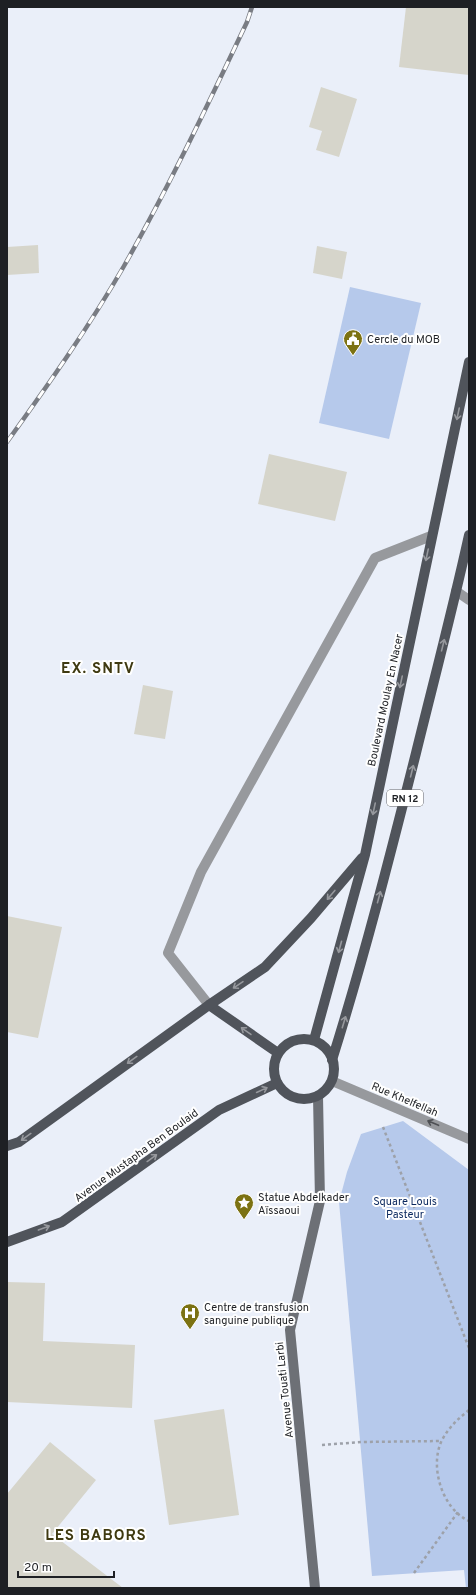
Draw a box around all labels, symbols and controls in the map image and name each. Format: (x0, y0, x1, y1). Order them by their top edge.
public building icon: Cercle du MOB (342, 328, 364, 356)
place label: Cercle du MOB (367, 333, 440, 347)
one-way arrow (453, 407, 461, 420)
one-way arrow (423, 548, 431, 561)
street label: Boulevard Moulay En Nacer (365, 632, 407, 768)
one-way arrow (440, 639, 447, 652)
district label: EX. SNTV (61, 660, 135, 679)
one-way arrow (396, 675, 404, 688)
one-way arrow (408, 765, 416, 778)
road number: RN 12 (387, 790, 423, 806)
one-way arrow (370, 803, 378, 816)
one-way arrow (326, 890, 335, 901)
one-way arrow (376, 891, 383, 904)
one-way arrow (335, 940, 343, 953)
one-way arrow (232, 981, 243, 989)
one-way arrow (341, 1016, 348, 1029)
one-way arrow (241, 1027, 252, 1035)
one-way arrow (126, 1056, 137, 1065)
street label: Rue Khelfellah (369, 1080, 440, 1120)
one-way arrow (256, 1086, 268, 1093)
street label: Avenue Mustapha Ben Boulaid (72, 1106, 201, 1205)
one-way arrow (428, 1119, 440, 1127)
one-way arrow (21, 1132, 32, 1141)
one-way arrow (147, 1154, 158, 1162)
place label: Statue Abdelkader Aïssaoui (258, 1191, 350, 1218)
place icon: Statue Abdelkader Aïssaoui (233, 1192, 255, 1220)
park label: Square Louis Pasteur (373, 1195, 437, 1222)
one-way arrow (37, 1224, 49, 1232)
place label: Centre de transfusion sanguine publique (204, 1301, 309, 1328)
hospital icon: Centre de transfusion sanguine publique (179, 1302, 201, 1330)
street label: Avenue Touati Larbi (273, 1341, 297, 1439)
district label: LES BABORS (45, 1527, 147, 1546)
scale bar (18, 1553, 114, 1579)
text: 20 m (24, 1560, 52, 1576)

